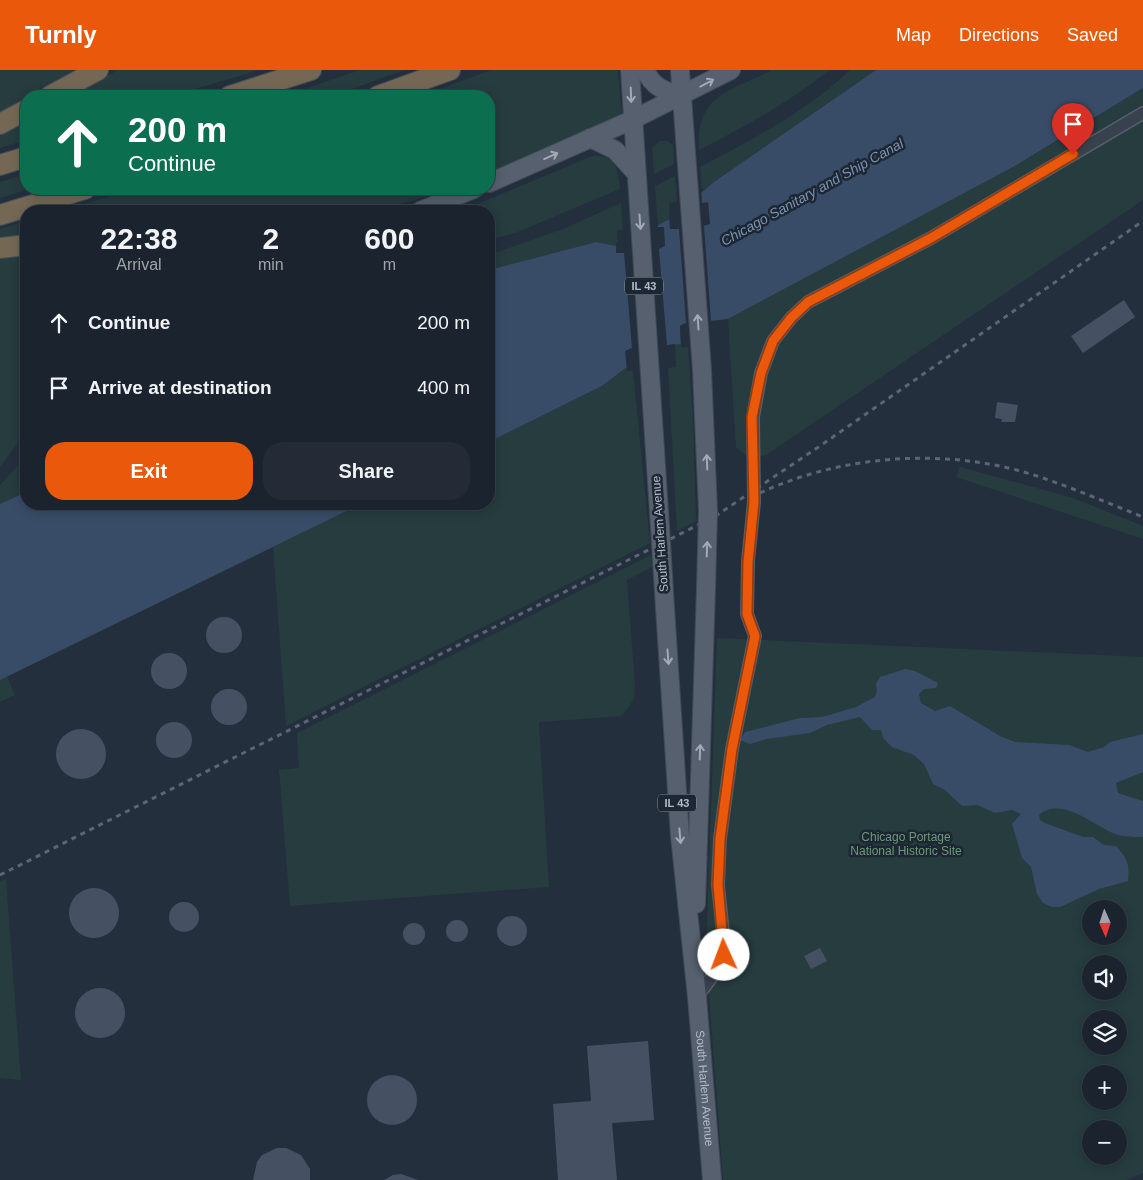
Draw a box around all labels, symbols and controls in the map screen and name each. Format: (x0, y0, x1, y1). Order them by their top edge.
text: Turnly (25, 21, 97, 48)
text: Map (896, 25, 931, 45)
text: Directions (959, 25, 1039, 45)
text: Saved (1067, 25, 1118, 45)
one-way arrow (699, 78, 714, 87)
one-way arrow (626, 86, 636, 103)
pin (1052, 103, 1094, 154)
icon: ahead (45, 110, 110, 175)
text: 200 m (128, 110, 227, 149)
icon: arrive (1059, 110, 1087, 138)
water label: Chicago Sanitary and Ship Canal (718, 135, 907, 249)
one-way arrow (543, 150, 558, 160)
text: Continue (128, 151, 216, 176)
one-way arrow (635, 214, 644, 230)
text: 22:38 (101, 222, 177, 255)
text: 2 (262, 222, 279, 255)
text: 600 (364, 222, 414, 255)
text: Arrival (116, 256, 162, 273)
text: min (258, 256, 284, 273)
text: m (383, 256, 396, 273)
road number: IL 43 (625, 278, 663, 295)
icon: ahead (45, 309, 73, 337)
text: Continue (88, 312, 170, 333)
text: 200 m (417, 312, 470, 333)
one-way arrow (693, 314, 703, 330)
icon: arrive (45, 374, 73, 402)
text: Arrive at destination (88, 377, 272, 398)
text: 400 m (417, 377, 470, 398)
button: Exit (45, 442, 253, 500)
button: Share (263, 442, 470, 500)
one-way arrow (702, 454, 711, 470)
street label: South Harlem Avenue (649, 475, 671, 593)
one-way arrow (703, 542, 712, 558)
one-way arrow (663, 648, 672, 664)
one-way arrow (696, 745, 705, 761)
road number: IL 43 (658, 794, 696, 811)
one-way arrow (675, 828, 685, 844)
park label: Chicago Portage National Historic Site (850, 830, 962, 858)
north arrow (1082, 900, 1128, 945)
map controls (1082, 900, 1127, 1165)
position arrow (697, 928, 749, 980)
button: sound (1082, 955, 1127, 1000)
button: layers (1082, 1010, 1127, 1055)
street label: South Harlem Avenue (693, 1030, 716, 1147)
button: + (1082, 1065, 1127, 1110)
button: − (1082, 1120, 1127, 1165)

